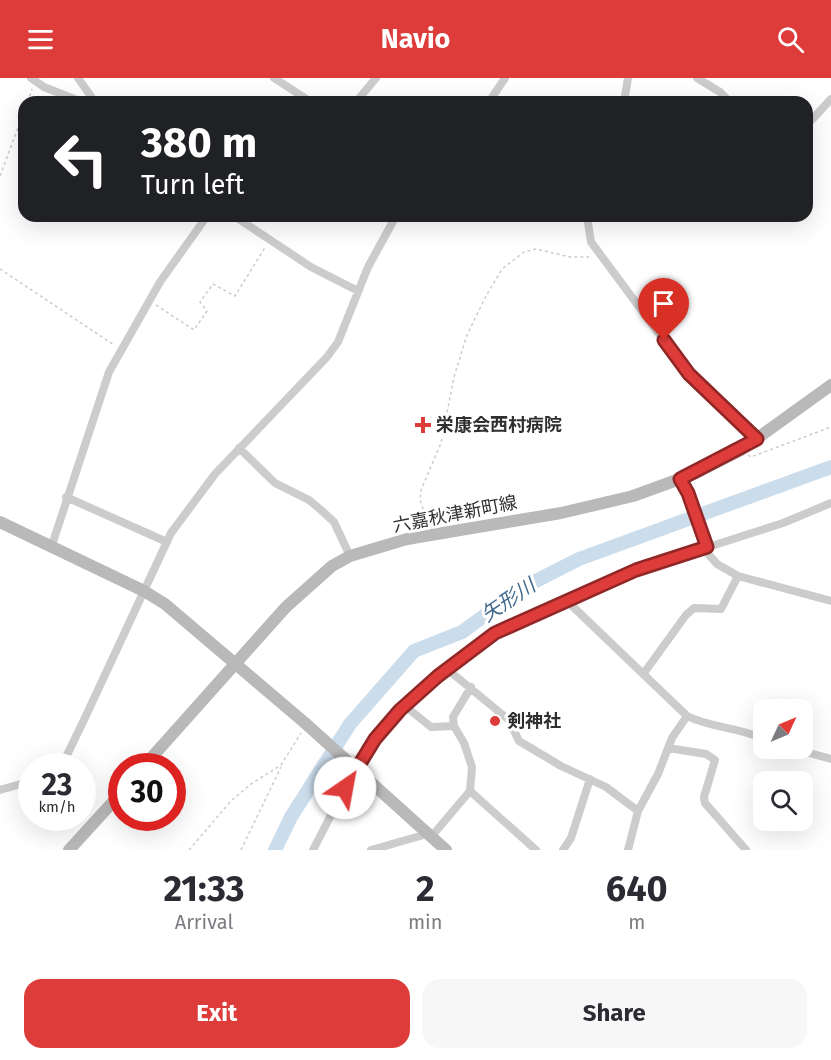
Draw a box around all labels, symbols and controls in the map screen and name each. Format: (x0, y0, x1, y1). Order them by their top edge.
icon: menu (24, 23, 57, 56)
text: Navio (381, 23, 450, 55)
icon: search (774, 23, 807, 56)
text: 380 m (141, 118, 257, 168)
icon: left (42, 120, 120, 198)
text: Turn left (141, 169, 244, 201)
pin (638, 278, 689, 340)
icon: arrive (647, 287, 680, 320)
place label: 栄康会西村病院 (436, 414, 562, 436)
marker: 栄康会西村病院 (414, 416, 432, 434)
street label: 六嘉秋津新町線 (391, 491, 519, 537)
water label: 矢形川 (476, 572, 541, 627)
north arrow (753, 699, 813, 759)
map controls (753, 699, 813, 831)
place label: 剣神社 (507, 710, 561, 732)
marker: 剣神社 (488, 714, 502, 728)
speed limit sign: 30 (108, 753, 186, 831)
position arrow (313, 756, 377, 820)
text: 23 (42, 767, 72, 803)
button: search (753, 771, 813, 831)
text: km/h (38, 798, 76, 816)
text: 21:33 (163, 867, 245, 911)
text: 2 (416, 867, 435, 911)
text: 640 (606, 867, 668, 911)
text: Arrival (175, 910, 233, 934)
text: min (408, 910, 442, 934)
text: m (628, 910, 645, 934)
button: Exit (24, 979, 410, 1048)
button: Share (422, 979, 807, 1048)

